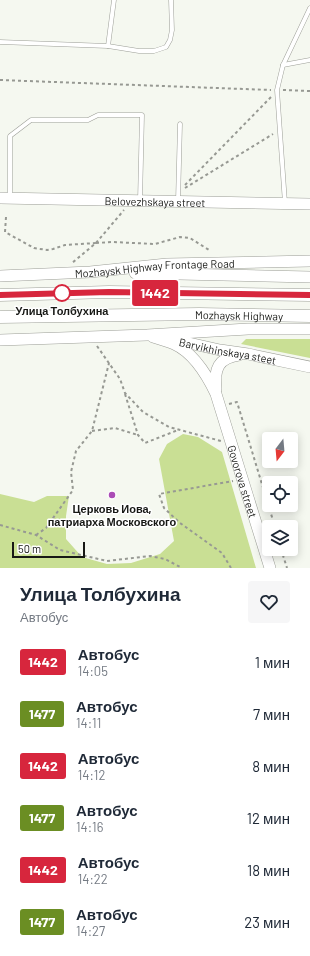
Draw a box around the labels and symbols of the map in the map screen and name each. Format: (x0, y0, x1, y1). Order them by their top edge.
street label: Belovezhskaya street (104, 194, 206, 208)
street label: Mozhaysk Highway Frontage Road (74, 256, 235, 279)
line badge: 1442 (127, 280, 183, 306)
marker: Улица Толбухина (53, 284, 71, 302)
place label: Улица Толбухина (16, 304, 109, 317)
street label: Mozhaysk Highway (195, 307, 283, 322)
street label: Barvikhinskaya steet (178, 335, 278, 366)
north arrow (262, 432, 298, 468)
street label: Govorova street (226, 443, 260, 519)
marker: Церковь Иова, патриарха Московского (107, 490, 117, 500)
place label: Церковь Иова, патриарха Московского (48, 502, 177, 528)
scale bar (12, 540, 85, 559)

